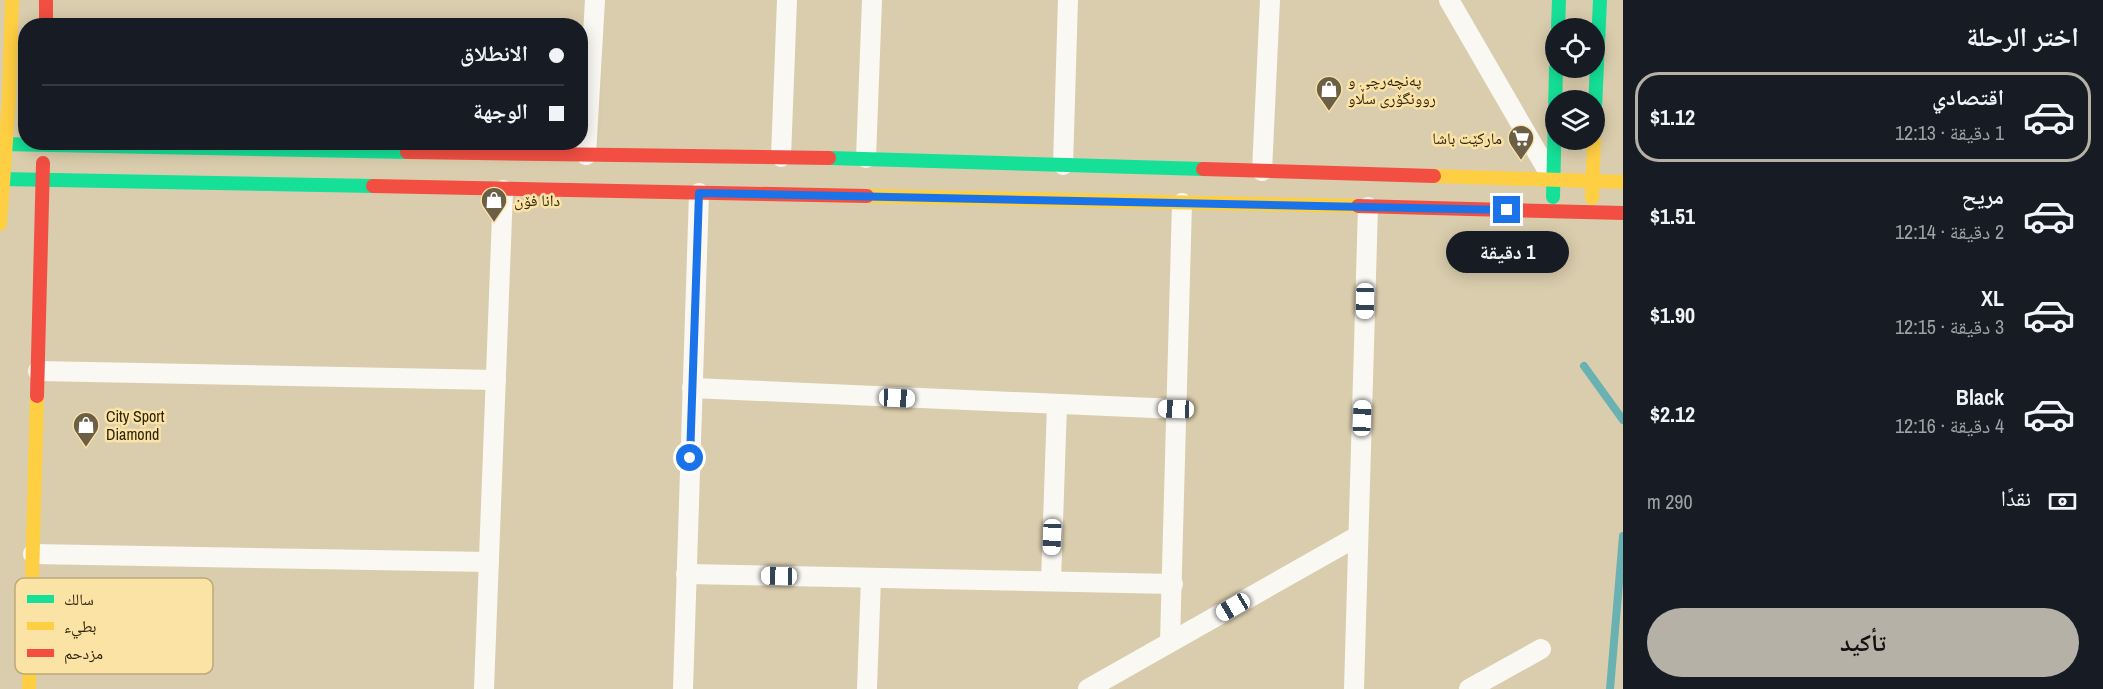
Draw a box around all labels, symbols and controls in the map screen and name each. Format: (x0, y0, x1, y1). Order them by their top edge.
map controls (1545, 18, 1605, 150)
button: locate (1545, 18, 1605, 78)
text: اختر الرحلة (1966, 18, 2079, 54)
text: الانطلاق (460, 38, 528, 68)
place label: پەنچەرچی و روونگۆری سڵاو (1348, 69, 1436, 109)
shop icon: پەنچەرچی و روونگۆری سڵاو (1314, 74, 1344, 112)
text: اقتصادي (1932, 82, 2004, 112)
button: layers (1545, 90, 1605, 150)
icon: car (2022, 90, 2076, 144)
text: الوجهة (473, 96, 528, 126)
text: $1.12 (1650, 102, 1695, 132)
text: 1 دقيقة · 12:13 (1895, 119, 2004, 146)
supermarket icon: مارکێت باشا (1506, 123, 1536, 161)
place label: مارکێت باشا (1432, 127, 1502, 149)
text: مريح (1961, 181, 2004, 211)
shop icon: دانا فۆن (479, 185, 509, 223)
place label: دانا فۆن (514, 189, 560, 211)
icon: car (2022, 189, 2076, 243)
route end (1493, 196, 1520, 223)
text: $1.51 (1650, 201, 1695, 231)
text: 2 دقيقة · 12:14 (1895, 218, 2004, 245)
callout: 1 دقيقة (1446, 231, 1568, 273)
text: 1 دقيقة (1480, 238, 1535, 265)
car (1356, 283, 1374, 319)
text: XL (1981, 283, 2004, 313)
icon: car (2022, 288, 2076, 342)
text: $1.90 (1650, 300, 1695, 330)
text: 3 دقيقة · 12:15 (1895, 313, 2004, 340)
text: Black (1956, 382, 2004, 412)
icon: car (2022, 387, 2076, 441)
car (879, 388, 915, 408)
car (1158, 399, 1194, 419)
text: $2.12 (1650, 399, 1695, 429)
car (1352, 400, 1372, 436)
place label: City Sport Diamond (106, 405, 165, 445)
shop icon: City Sport Diamond (71, 410, 101, 448)
text: 4 دقيقة · 12:16 (1895, 412, 2004, 439)
route start (676, 444, 703, 471)
text: نقدًا (2001, 483, 2031, 513)
icon: cash (2046, 485, 2079, 518)
text: 290 m (1647, 488, 1693, 515)
car (1042, 519, 1062, 555)
car (761, 567, 797, 585)
legend (15, 578, 213, 674)
text: سالك (64, 588, 94, 610)
car (1213, 590, 1253, 624)
button: تأكيد (1647, 608, 2079, 677)
text: بطيء (64, 615, 96, 639)
text: مزدحم (64, 642, 103, 664)

